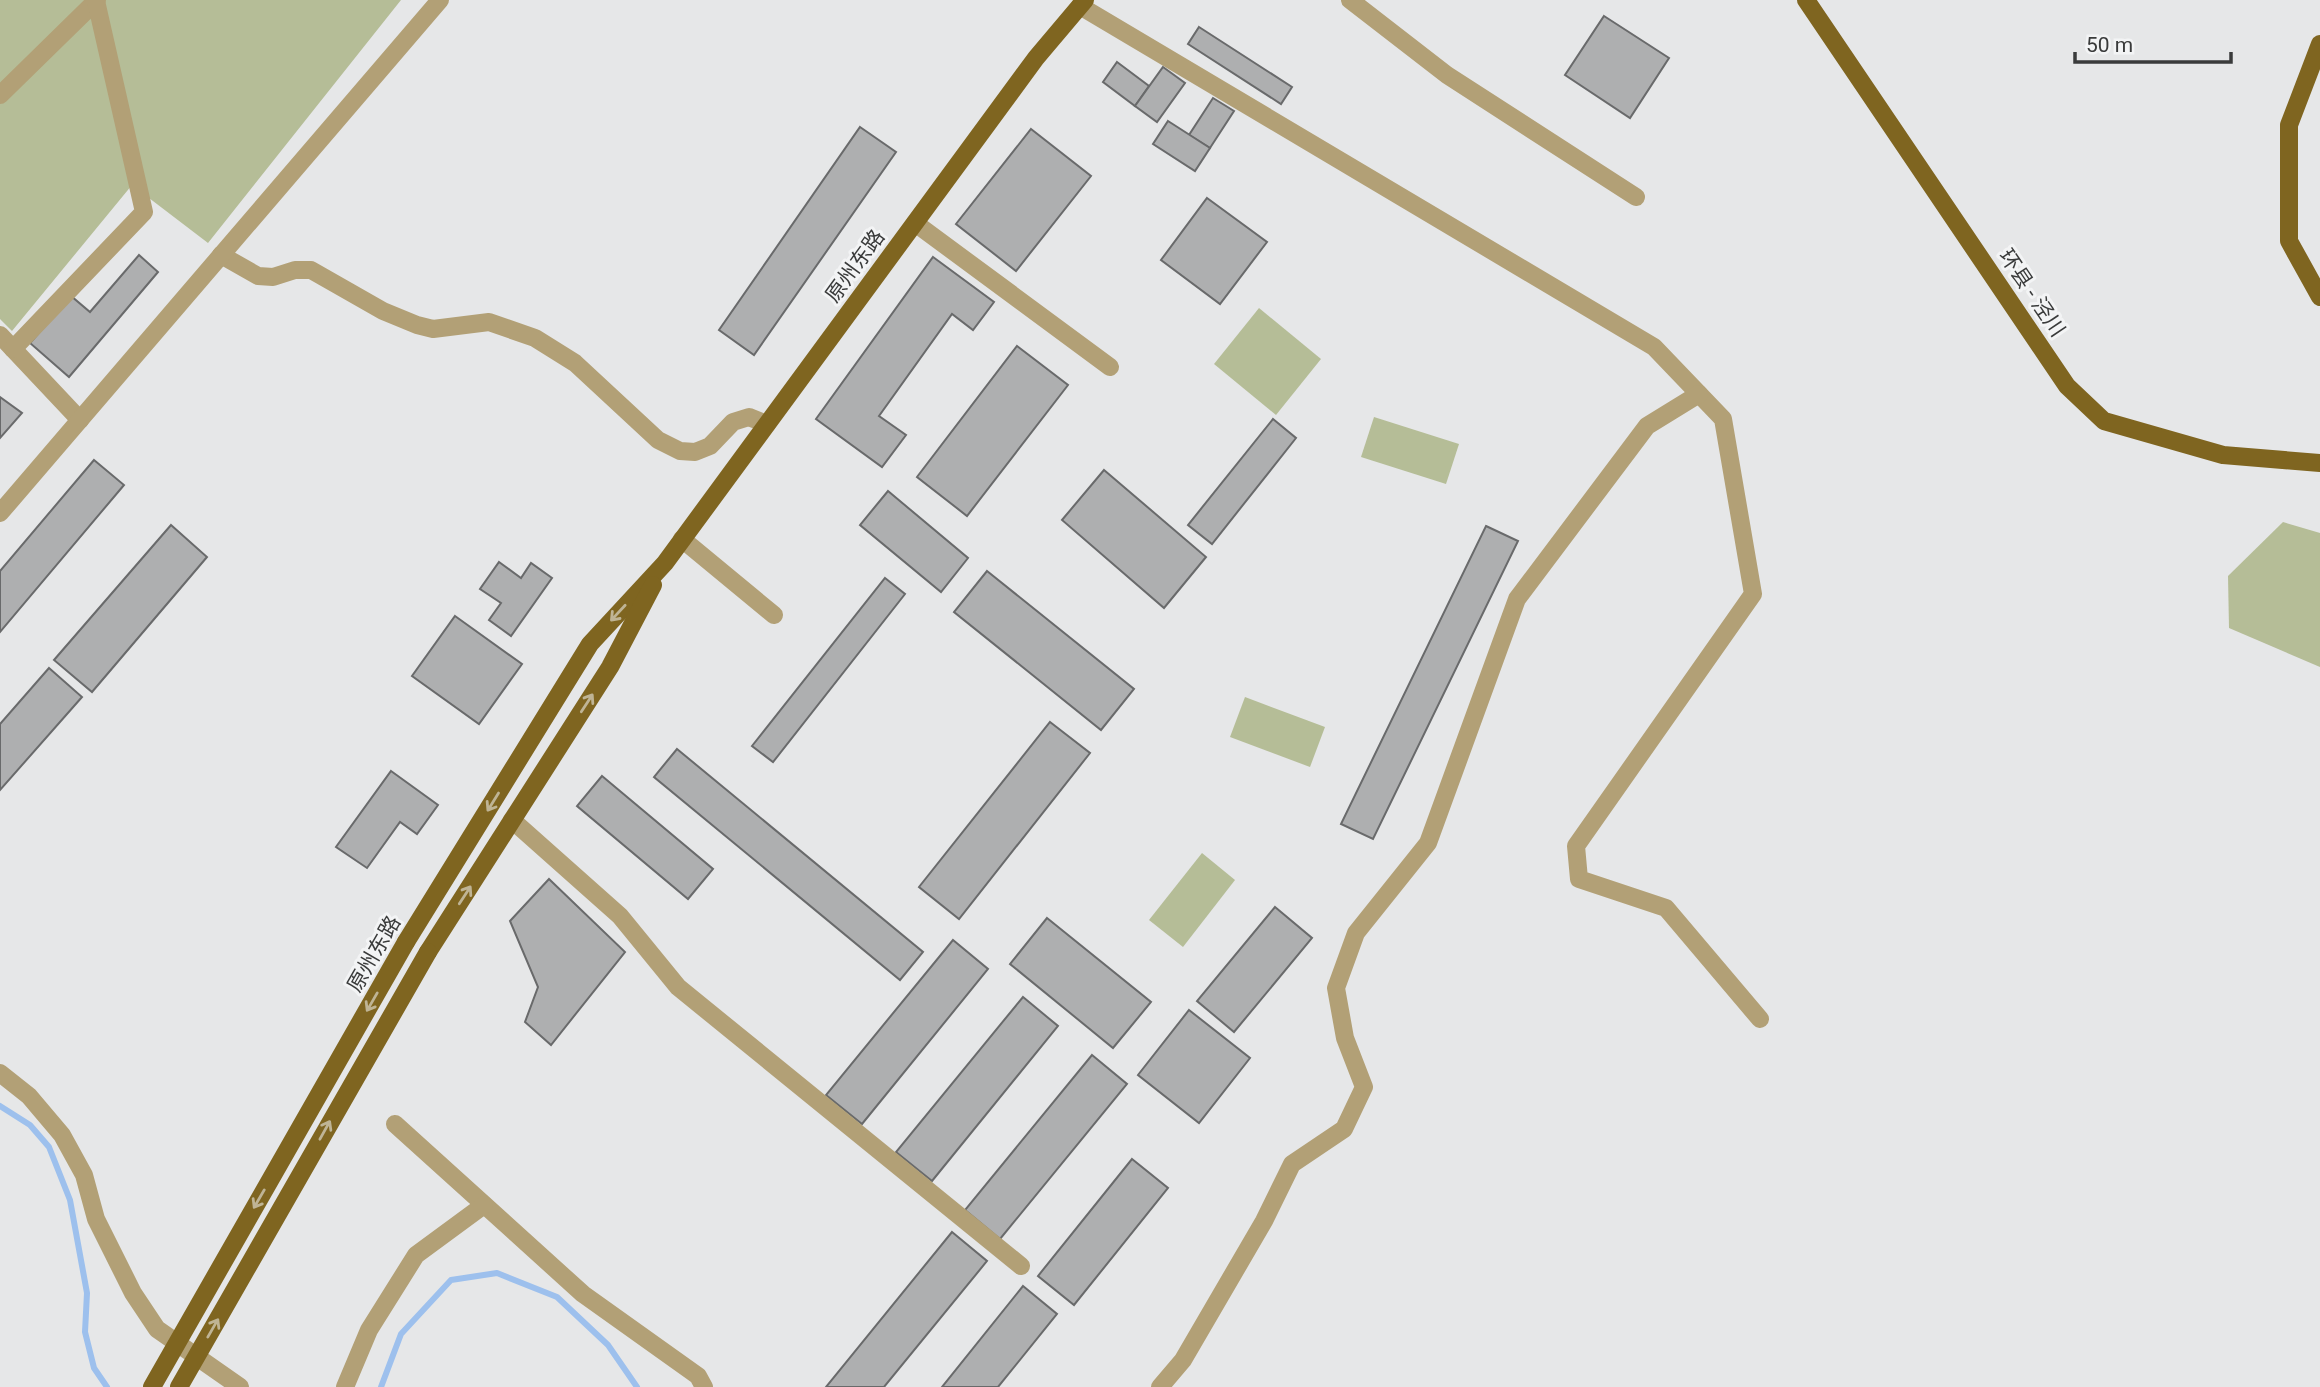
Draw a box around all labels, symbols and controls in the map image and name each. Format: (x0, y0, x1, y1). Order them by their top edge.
scale bar (2075, 21, 2231, 65)
text: 50 m (2086, 33, 2133, 57)
street label: 原州东路 (821, 225, 889, 307)
street label: 环县 - 泾川 (1994, 245, 2070, 341)
one-way arrow (610, 604, 627, 621)
one-way arrow (580, 694, 595, 713)
one-way arrow (485, 791, 499, 811)
one-way arrow (458, 885, 472, 905)
street label: 原州东路 (343, 912, 405, 996)
one-way arrow (365, 991, 379, 1011)
one-way arrow (319, 1120, 332, 1141)
one-way arrow (252, 1189, 266, 1209)
one-way arrow (206, 1318, 220, 1338)

